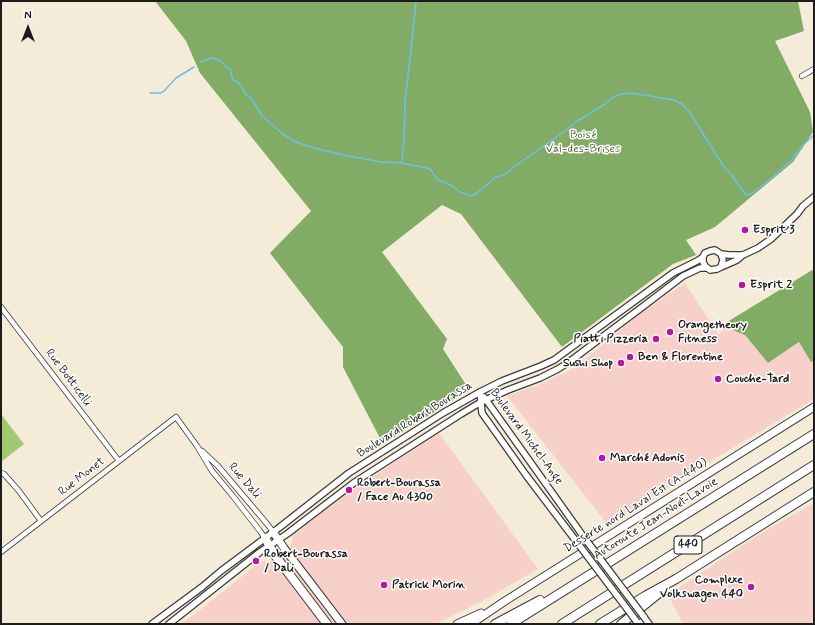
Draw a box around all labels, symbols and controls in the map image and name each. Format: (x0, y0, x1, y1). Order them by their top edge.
north arrow (8, 8, 48, 48)
text: N (24, 9, 32, 23)
park label: Boisé Val-des-Brises (546, 128, 620, 156)
place label: Esprit 3 (753, 223, 795, 237)
marker: Esprit 3 (740, 225, 750, 235)
place label: Esprit 2 (750, 278, 792, 292)
marker: Esprit 2 (737, 280, 747, 290)
place label: Orangetheory Fitness (678, 318, 747, 346)
marker: Orangetheory Fitness (665, 327, 675, 337)
place label: Piatti Pizzeria (573, 332, 648, 346)
marker: Piatti Pizzeria (651, 334, 661, 344)
street label: Rue Botticelli (42, 346, 94, 410)
place label: Ben & Florentine (638, 350, 723, 364)
marker: Ben & Florentine (625, 352, 635, 362)
place label: Sushi Shop (563, 356, 613, 370)
marker: Sushi Shop (616, 358, 626, 368)
place label: Couche-Tard (726, 372, 789, 386)
marker: Couche-Tard (713, 374, 723, 384)
street label: Boulevard Robert Bourassa (355, 379, 475, 461)
street label: Boulevard Michel-Ange (486, 386, 566, 488)
place label: Marché Adonis (610, 451, 684, 465)
marker: Marché Adonis (597, 453, 607, 463)
street label: Rue Monet (56, 455, 108, 499)
street label: Desserte nord Laval Est (A-440) (562, 456, 710, 556)
street label: Rue Dali (225, 460, 263, 502)
street label: Autoroute Jean-Noël-Lavoie (591, 475, 721, 563)
place label: Robert-Bourassa / Face Au 4300 (357, 476, 441, 504)
marker: Robert-Bourassa / Face Au 4300 (344, 485, 354, 495)
road number: 440 (674, 536, 702, 554)
place label: Robert-Bourassa / Dali (264, 547, 348, 575)
marker: Robert-Bourassa / Dali (251, 556, 261, 566)
place label: Complexe Volkswagen 440 (660, 573, 743, 601)
place label: Patrick Morin (392, 578, 465, 592)
marker: Patrick Morin (379, 580, 389, 590)
marker: Complexe Volkswagen 440 (746, 582, 756, 592)

